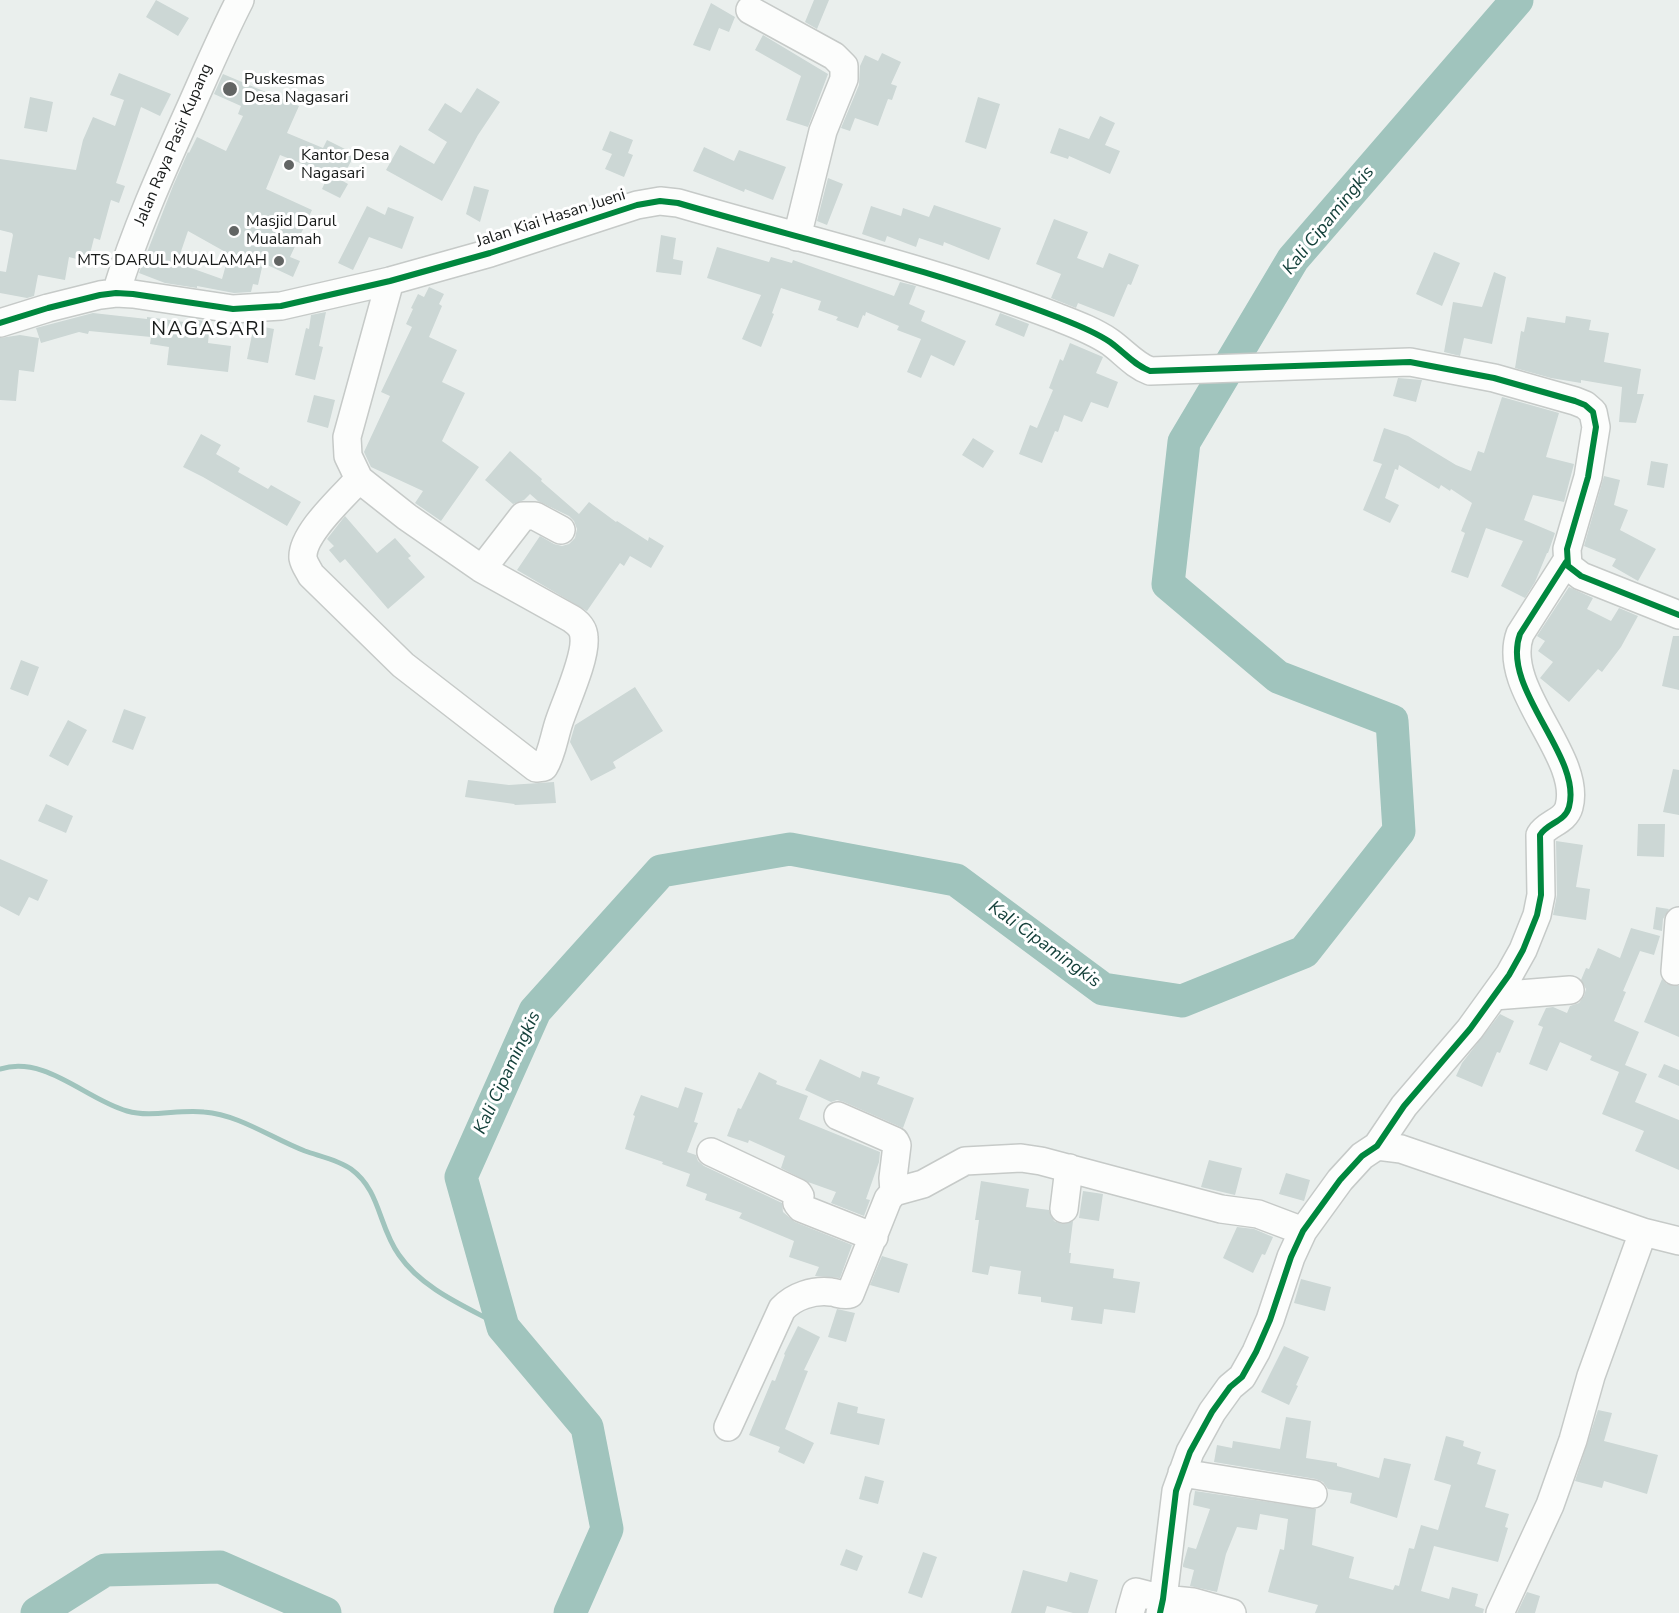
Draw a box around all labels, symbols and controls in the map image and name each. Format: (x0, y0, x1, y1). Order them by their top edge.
street label: Jalan Raya Pasir Kupang (131, 61, 217, 229)
place label: Puskesmas Desa Nagasari (244, 70, 348, 108)
marker: Puskesmas Desa Nagasari (221, 80, 239, 98)
place label: Kantor Desa Nagasari (301, 146, 389, 184)
marker: Kantor Desa Nagasari (282, 158, 296, 172)
water label: Kali Cipamingkis (1279, 162, 1379, 280)
street label: Jalan Kiai Hasan Jueni (474, 186, 628, 252)
place label: Masjid Darul Mualamah (246, 212, 337, 250)
marker: Masjid Darul Mualamah (227, 224, 241, 238)
place label: MTS DARUL MUALAMAH (77, 251, 267, 271)
marker: MTS DARUL MUALAMAH (272, 254, 286, 268)
district label: NAGASARI (151, 318, 267, 342)
water label: Kali Cipamingkis (984, 897, 1104, 993)
water label: Kali Cipamingkis (470, 1008, 546, 1138)

